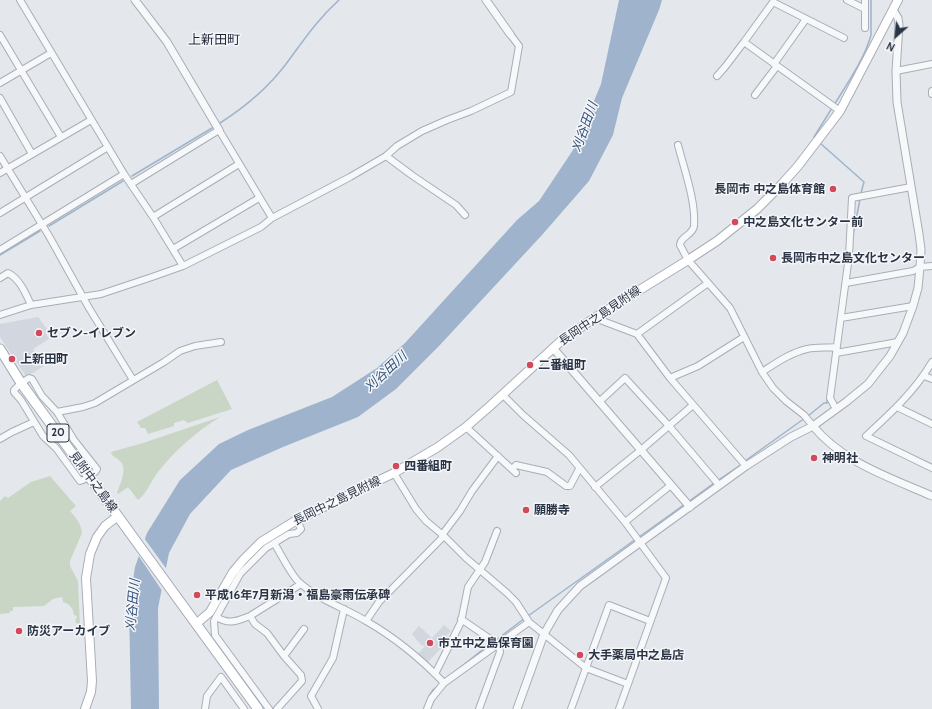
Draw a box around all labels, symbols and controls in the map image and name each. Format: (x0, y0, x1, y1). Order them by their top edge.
north arrow (876, 16, 916, 56)
district label: 上新田町 (188, 32, 240, 48)
text: N (884, 39, 897, 55)
water label: 刈谷田川 (569, 100, 601, 154)
place label: 長岡市 中之島体育館 (714, 182, 825, 196)
marker: 長岡市 中之島体育館 (828, 184, 838, 194)
place label: 中之島文化センター前 (743, 215, 863, 229)
marker: 中之島文化センター前 (730, 217, 740, 227)
place label: 長岡市中之島文化センター (781, 251, 925, 265)
marker: 長岡市中之島文化センター (768, 253, 778, 263)
street label: 長岡中之島見附線 (556, 283, 644, 349)
place label: セブン-イレブン (47, 326, 136, 340)
marker: セブン-イレブン (34, 328, 44, 338)
water label: 刈谷田川 (362, 349, 410, 395)
place label: 上新田町 (20, 352, 68, 366)
marker: 上新田町 (7, 354, 17, 364)
place label: 二番組町 (538, 358, 586, 372)
marker: 二番組町 (525, 360, 535, 370)
road number: 20 (47, 424, 69, 442)
street label: 見附中之島線 (66, 449, 120, 515)
place label: 神明社 (822, 451, 858, 465)
marker: 神明社 (809, 453, 819, 463)
place label: 四番組町 (404, 459, 452, 473)
marker: 四番組町 (391, 461, 401, 471)
street label: 長岡中之島見附線 (291, 473, 383, 529)
place label: 願勝寺 (534, 503, 570, 517)
marker: 願勝寺 (521, 505, 531, 515)
water label: 刈谷田川 (123, 578, 143, 632)
place label: 平成16年7月新潟・福島豪雨伝承碑 (205, 588, 390, 602)
marker: 平成16年7月新潟・福島豪雨伝承碑 (192, 590, 202, 600)
place label: 防災アーカイブ (27, 624, 110, 638)
marker: 防災アーカイブ (14, 626, 24, 636)
place label: 市立中之島保育園 (438, 636, 534, 650)
marker: 市立中之島保育園 (425, 638, 435, 648)
place label: 大手薬局中之島店 (588, 648, 684, 662)
marker: 大手薬局中之島店 (575, 650, 585, 660)

